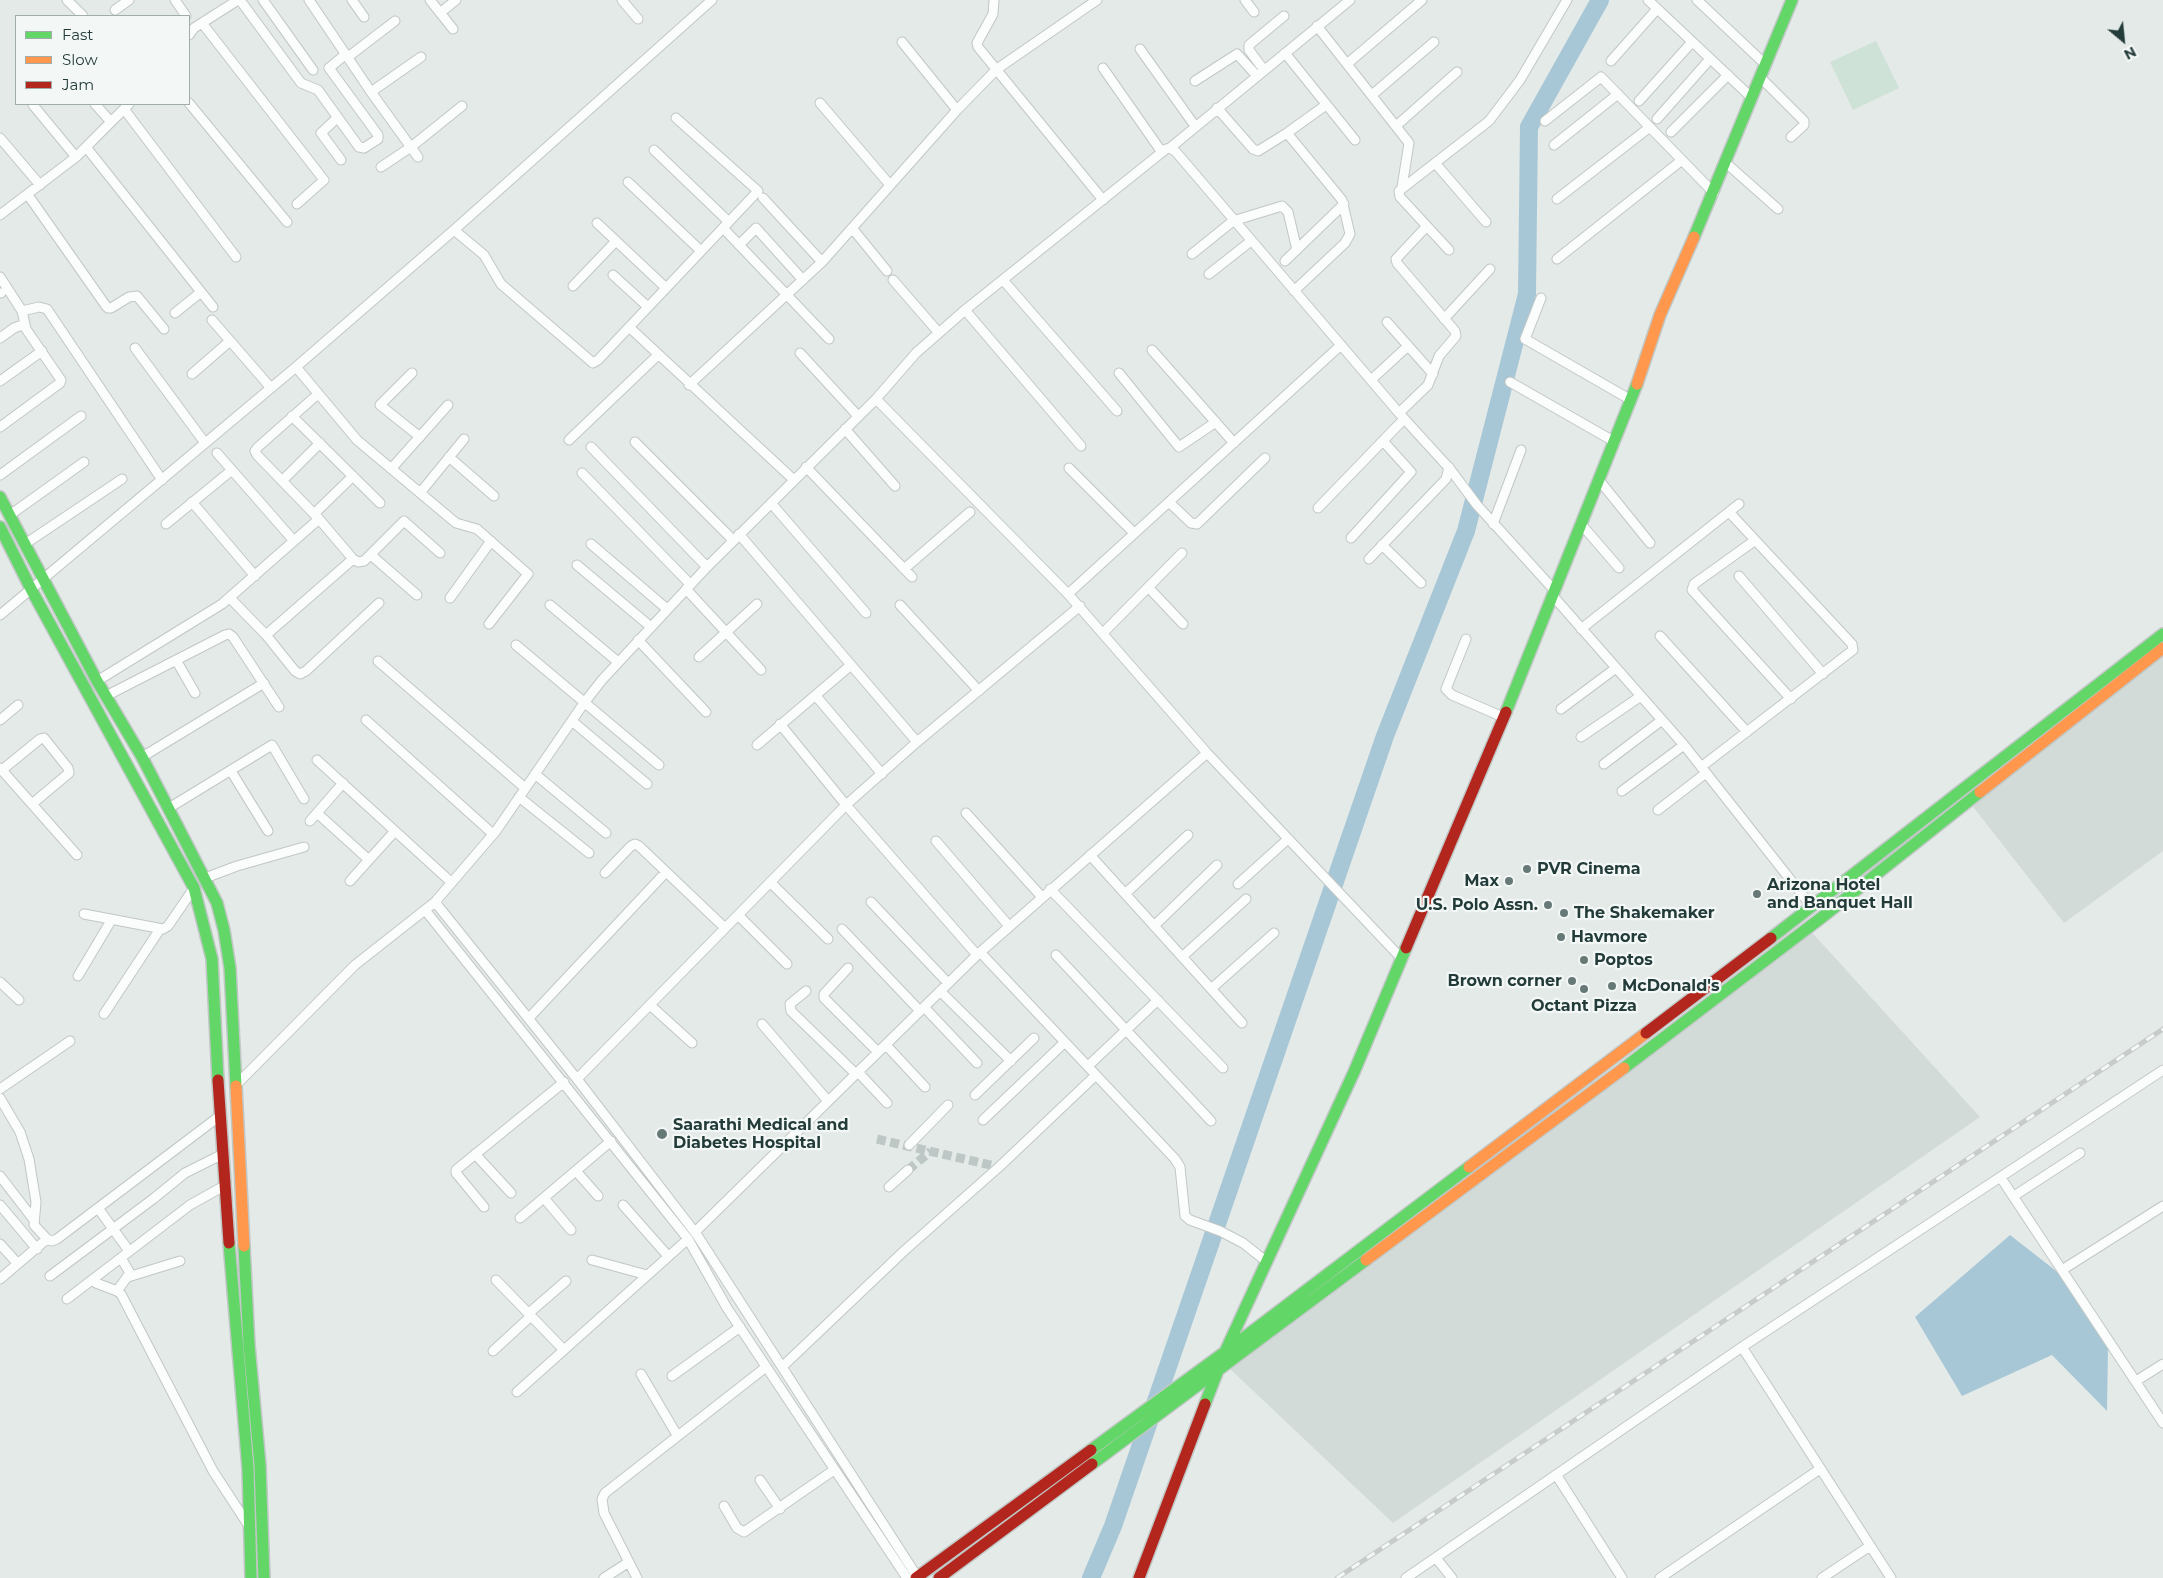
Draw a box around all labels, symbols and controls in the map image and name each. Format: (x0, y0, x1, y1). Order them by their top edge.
legend (15, 15, 190, 105)
north arrow (2098, 15, 2148, 65)
text: Fast (62, 25, 93, 44)
text: N (2121, 43, 2139, 64)
text: Slow (62, 50, 98, 69)
text: Jam (62, 75, 94, 94)
place label: PVR Cinema (1537, 859, 1641, 879)
marker: PVR Cinema (1521, 863, 1533, 875)
place label: Max (1464, 871, 1499, 891)
marker: Max (1503, 875, 1515, 887)
place label: Arizona Hotel and Banquet Hall (1767, 875, 1913, 913)
marker: Arizona Hotel and Banquet Hall (1751, 888, 1763, 900)
place label: U.S. Polo Assn. (1416, 895, 1538, 915)
marker: U.S. Polo Assn. (1542, 899, 1554, 911)
place label: The Shakemaker (1574, 903, 1715, 923)
marker: The Shakemaker (1558, 907, 1570, 919)
place label: Havmore (1571, 927, 1647, 947)
marker: Havmore (1555, 931, 1567, 943)
place label: Poptos (1594, 950, 1653, 970)
marker: Poptos (1578, 954, 1590, 966)
place label: Brown corner (1447, 971, 1562, 991)
marker: Brown corner (1566, 975, 1578, 987)
place label: McDonald's (1622, 976, 1719, 996)
marker: McDonald's (1606, 980, 1618, 992)
marker: Octant Pizza (1578, 983, 1590, 995)
place label: Octant Pizza (1531, 996, 1637, 1016)
place label: Saarathi Medical and Diabetes Hospital (673, 1115, 848, 1153)
marker: Saarathi Medical and Diabetes Hospital (655, 1127, 669, 1141)

